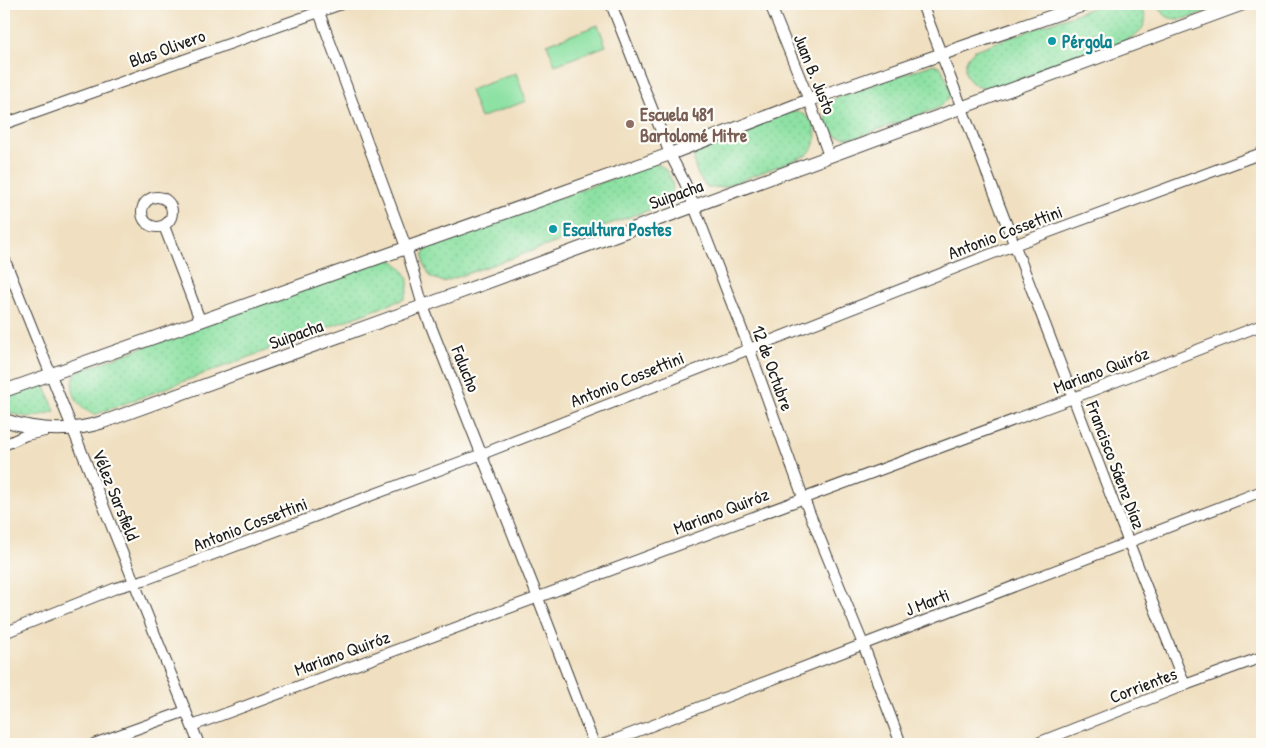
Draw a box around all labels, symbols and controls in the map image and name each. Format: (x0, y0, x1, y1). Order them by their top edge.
street label: Blas Olivero (125, 23, 209, 73)
place label: Pérgola (1062, 29, 1113, 55)
street label: Juan B. Justo (788, 30, 842, 118)
marker: Pérgola (1046, 35, 1058, 47)
place label: Escuela 481 Bartolomé Mitre (640, 102, 748, 148)
marker: Escuela 481 Bartolomé Mitre (624, 118, 636, 130)
street label: Suipacha (645, 173, 707, 215)
street label: Antonio Cossettini (944, 199, 1066, 265)
place label: Escultura Postes (563, 217, 672, 242)
marker: Escultura Postes (547, 223, 559, 235)
street label: Suipacha (265, 313, 327, 355)
street label: 12 de Octubre (746, 322, 800, 414)
street label: Mariano Quiróz (1050, 340, 1153, 400)
street label: Falucho (445, 341, 487, 396)
street label: Antonio Cossettini (566, 345, 688, 413)
street label: Francisco Sáenz Díaz (1080, 397, 1152, 533)
street label: Vélez Sarsfield (86, 446, 146, 544)
street label: Mariano Quiróz (670, 481, 773, 541)
street label: Antonio Cossettini (189, 491, 311, 557)
street label: J Marti (901, 582, 953, 622)
street label: Mariano Quiróz (291, 624, 394, 682)
street label: Corrientes (1106, 661, 1180, 709)

